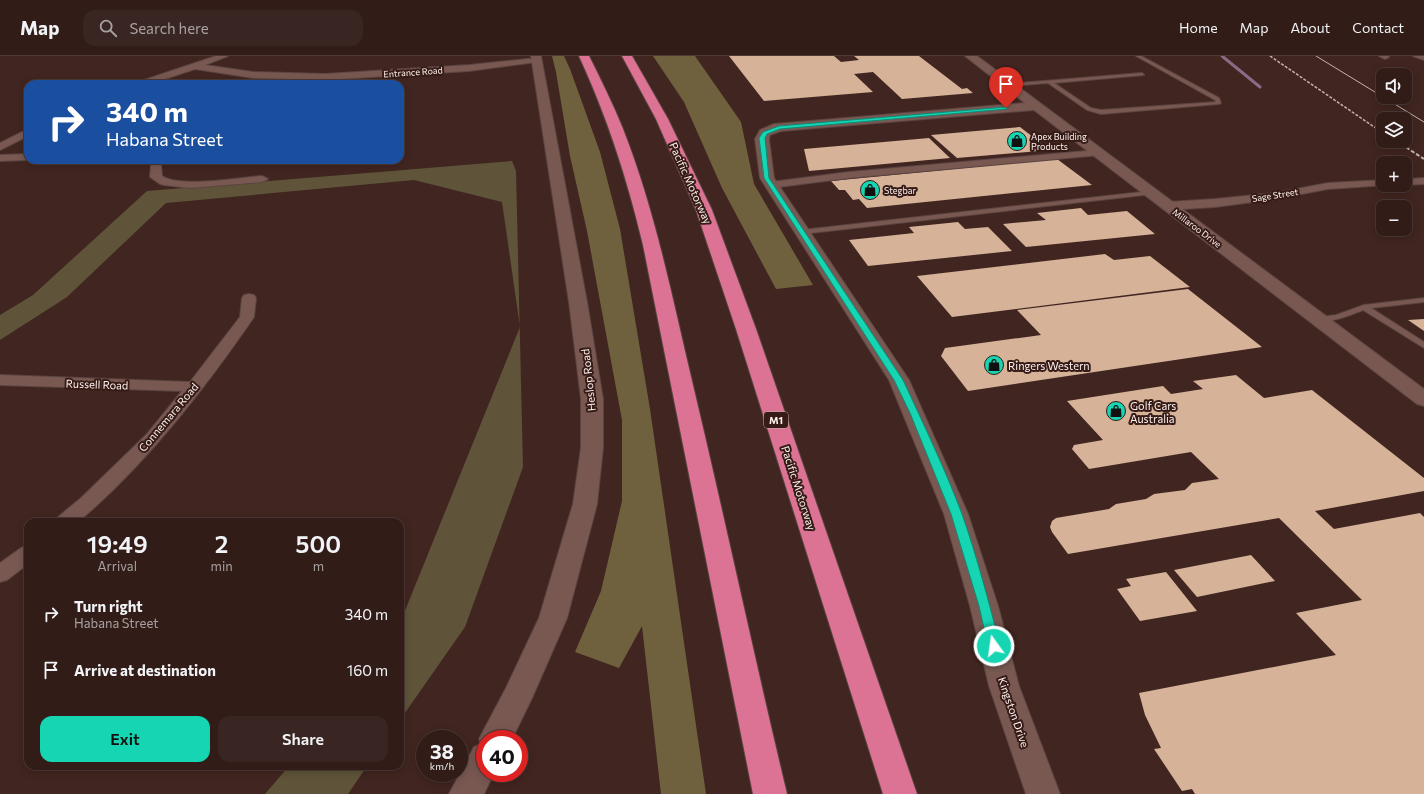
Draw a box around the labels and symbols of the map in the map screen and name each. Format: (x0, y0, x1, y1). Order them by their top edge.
street label: Entrance Road (383, 64, 443, 80)
pin (989, 67, 1023, 108)
shop icon: Apex Building Products (1006, 130, 1028, 152)
place label: Apex Building Products (1031, 131, 1087, 152)
street label: Pacific Motorway (667, 140, 715, 226)
shop icon: Stegbar (859, 179, 881, 201)
place label: Stegbar (884, 185, 916, 196)
street label: Sage Street (1251, 186, 1299, 204)
street label: Millaroo Drive (1171, 206, 1224, 250)
street label: Heslop Road (578, 348, 598, 412)
shop icon: Ringers Western (983, 354, 1005, 376)
place label: Ringers Western (1008, 359, 1090, 372)
street label: Russell Road (65, 376, 129, 392)
street label: Connemara Road (135, 380, 201, 454)
place label: Golf Cars Australia (1130, 399, 1176, 425)
shop icon: Golf Cars Australia (1105, 400, 1127, 422)
road number: M1 (764, 412, 788, 428)
street label: Pacific Motorway (779, 444, 819, 532)
position arrow (973, 625, 1015, 667)
street label: Kingston Drive (996, 675, 1032, 749)
speed limit sign: 40 (476, 730, 528, 782)

